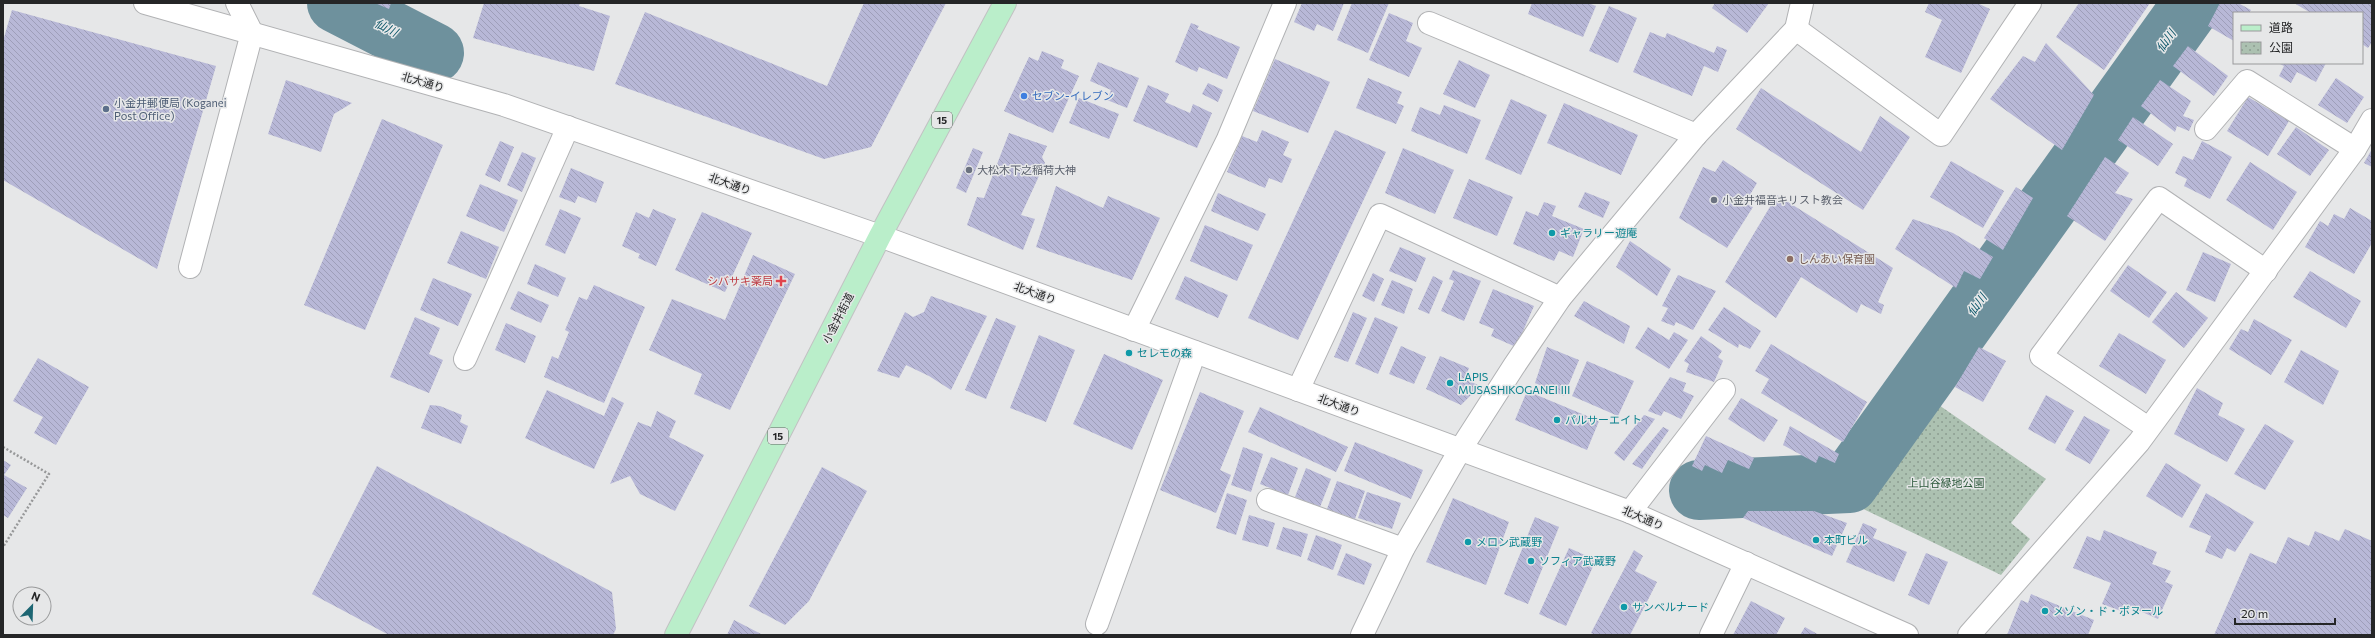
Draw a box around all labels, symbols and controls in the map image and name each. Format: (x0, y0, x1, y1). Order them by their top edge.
legend (2233, 12, 2363, 64)
water label: 仙川 (373, 15, 402, 40)
text: 道路 (2269, 20, 2293, 34)
water label: 仙川 (2152, 25, 2179, 54)
text: 公園 (2269, 40, 2293, 54)
street label: 北大通り (400, 69, 446, 94)
place label: セブン-イレブン (1032, 89, 1114, 102)
marker: セブン-イレブン (1019, 91, 1029, 101)
place label: 小金井郵便局 (Koganei Post Office) (114, 96, 227, 122)
marker: 小金井郵便局 (Koganei Post Office) (101, 104, 111, 114)
road number: 15 (932, 112, 952, 128)
place label: 大松木下之稲荷大神 (977, 163, 1076, 176)
marker: 大松木下之稲荷大神 (964, 165, 974, 175)
street label: 北大通り (707, 170, 753, 197)
place label: 小金井福音キリスト教会 (1722, 193, 1843, 206)
marker: 小金井福音キリスト教会 (1709, 195, 1719, 205)
place label: ギャラリー遊庵 (1560, 226, 1637, 239)
marker: ギャラリー遊庵 (1547, 228, 1557, 238)
place label: しんあい保育園 (1798, 252, 1875, 265)
marker: しんあい保育園 (1785, 254, 1795, 264)
place label: シバサキ薬局 (707, 274, 773, 287)
marker: シバサキ薬局 (776, 276, 786, 286)
street label: 北大通り (1012, 279, 1058, 306)
water label: 仙川 (1963, 289, 1990, 318)
street label: 小金井街道 (819, 290, 856, 345)
place label: セレモの森 (1137, 346, 1192, 359)
marker: セレモの森 (1124, 348, 1134, 358)
place label: LAPIS MUSASHIKOGANEI Ⅲ (1458, 370, 1571, 396)
marker: LAPIS MUSASHIKOGANEI Ⅲ (1445, 378, 1455, 388)
street label: 北大通り (1316, 391, 1362, 418)
place label: パルサーエイト (1565, 413, 1642, 426)
marker: パルサーエイト (1552, 415, 1562, 425)
road number: 15 (768, 428, 788, 444)
park label: 上山谷緑地公園 (1908, 476, 1985, 489)
street label: 北大通り (1620, 503, 1666, 532)
place label: 本町ビル (1824, 533, 1868, 546)
place label: メロン武蔵野 (1476, 535, 1542, 548)
marker: 本町ビル (1811, 535, 1821, 545)
marker: メロン武蔵野 (1463, 537, 1473, 547)
place label: ソフィア武蔵野 (1539, 554, 1616, 567)
marker: ソフィア武蔵野 (1526, 556, 1536, 566)
north arrow (12, 586, 52, 626)
text: N (30, 589, 42, 604)
place label: サンベルナード (1632, 600, 1709, 613)
scale bar (2235, 600, 2335, 626)
marker: サンベルナード (1619, 602, 1629, 612)
place label: メゾン・ド・ボヌール (2053, 604, 2163, 617)
marker: メゾン・ド・ボヌール (2040, 606, 2050, 616)
text: 20 m (2241, 606, 2268, 620)

